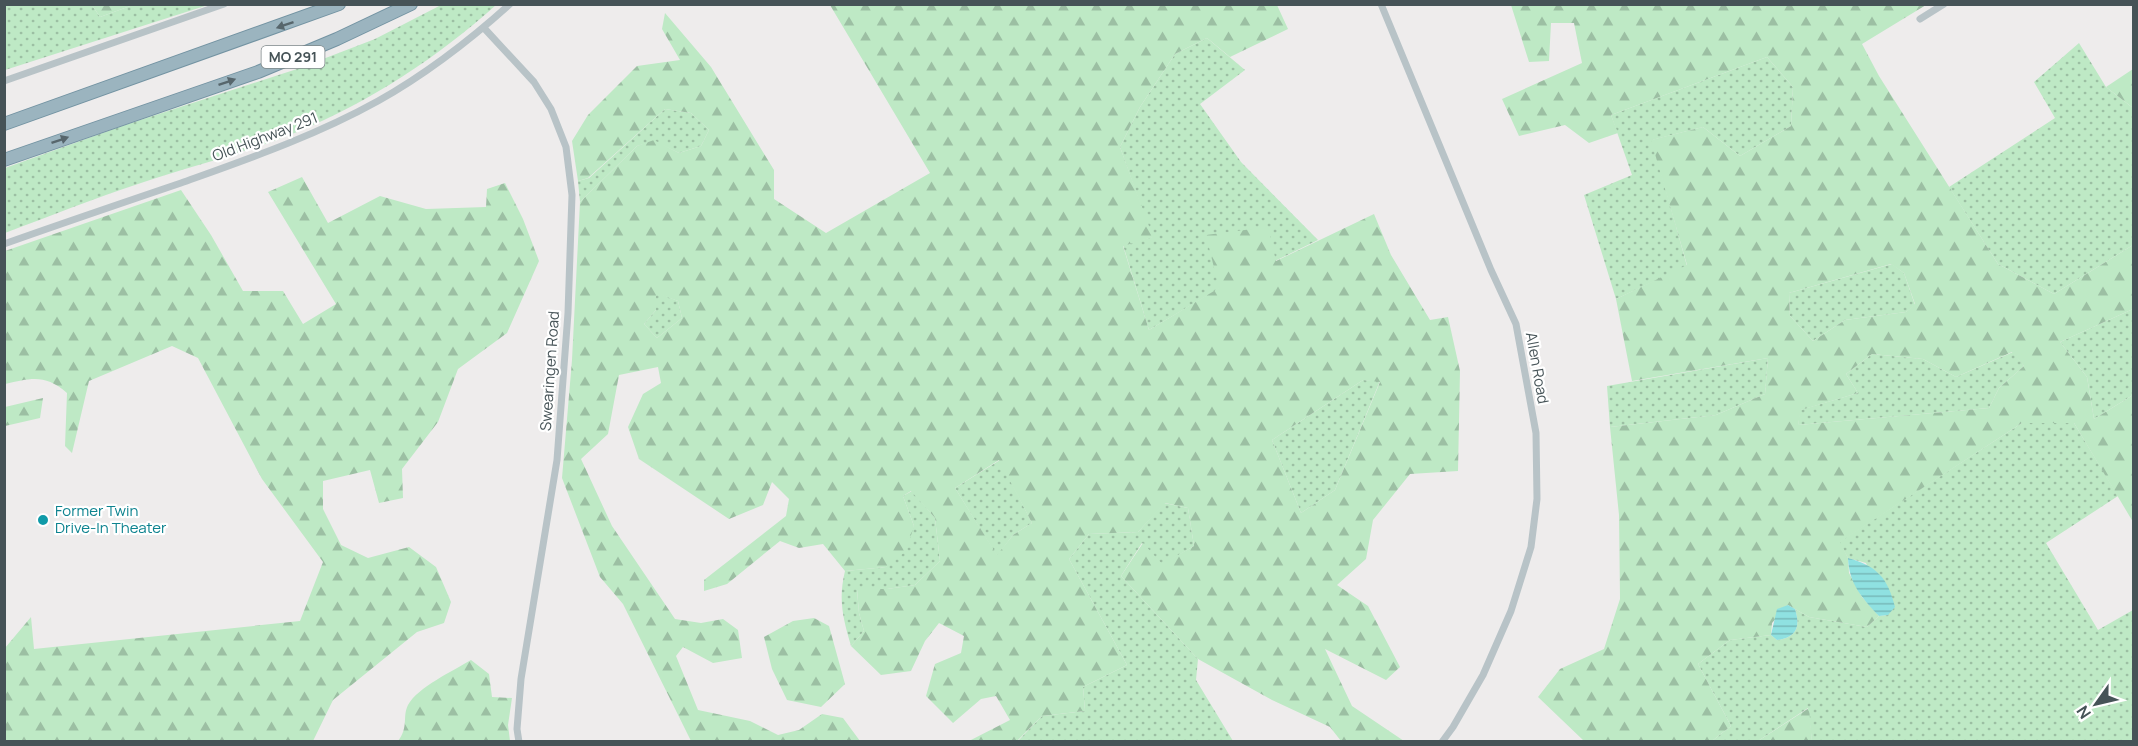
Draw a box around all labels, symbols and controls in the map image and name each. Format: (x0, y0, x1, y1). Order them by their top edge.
one-way arrow (275, 20, 293, 30)
road number: MO 291 (262, 46, 324, 68)
one-way arrow (219, 77, 237, 86)
street label: Old Highway 291 (209, 107, 321, 166)
one-way arrow (51, 135, 69, 145)
street label: Swearingen Road (535, 310, 564, 432)
street label: Allen Road (1521, 330, 1554, 405)
place label: Former Twin Drive-In Theater (55, 500, 167, 538)
marker: Former Twin Drive-In Theater (36, 513, 50, 527)
north arrow (2066, 674, 2126, 734)
text: N (2071, 701, 2096, 723)

